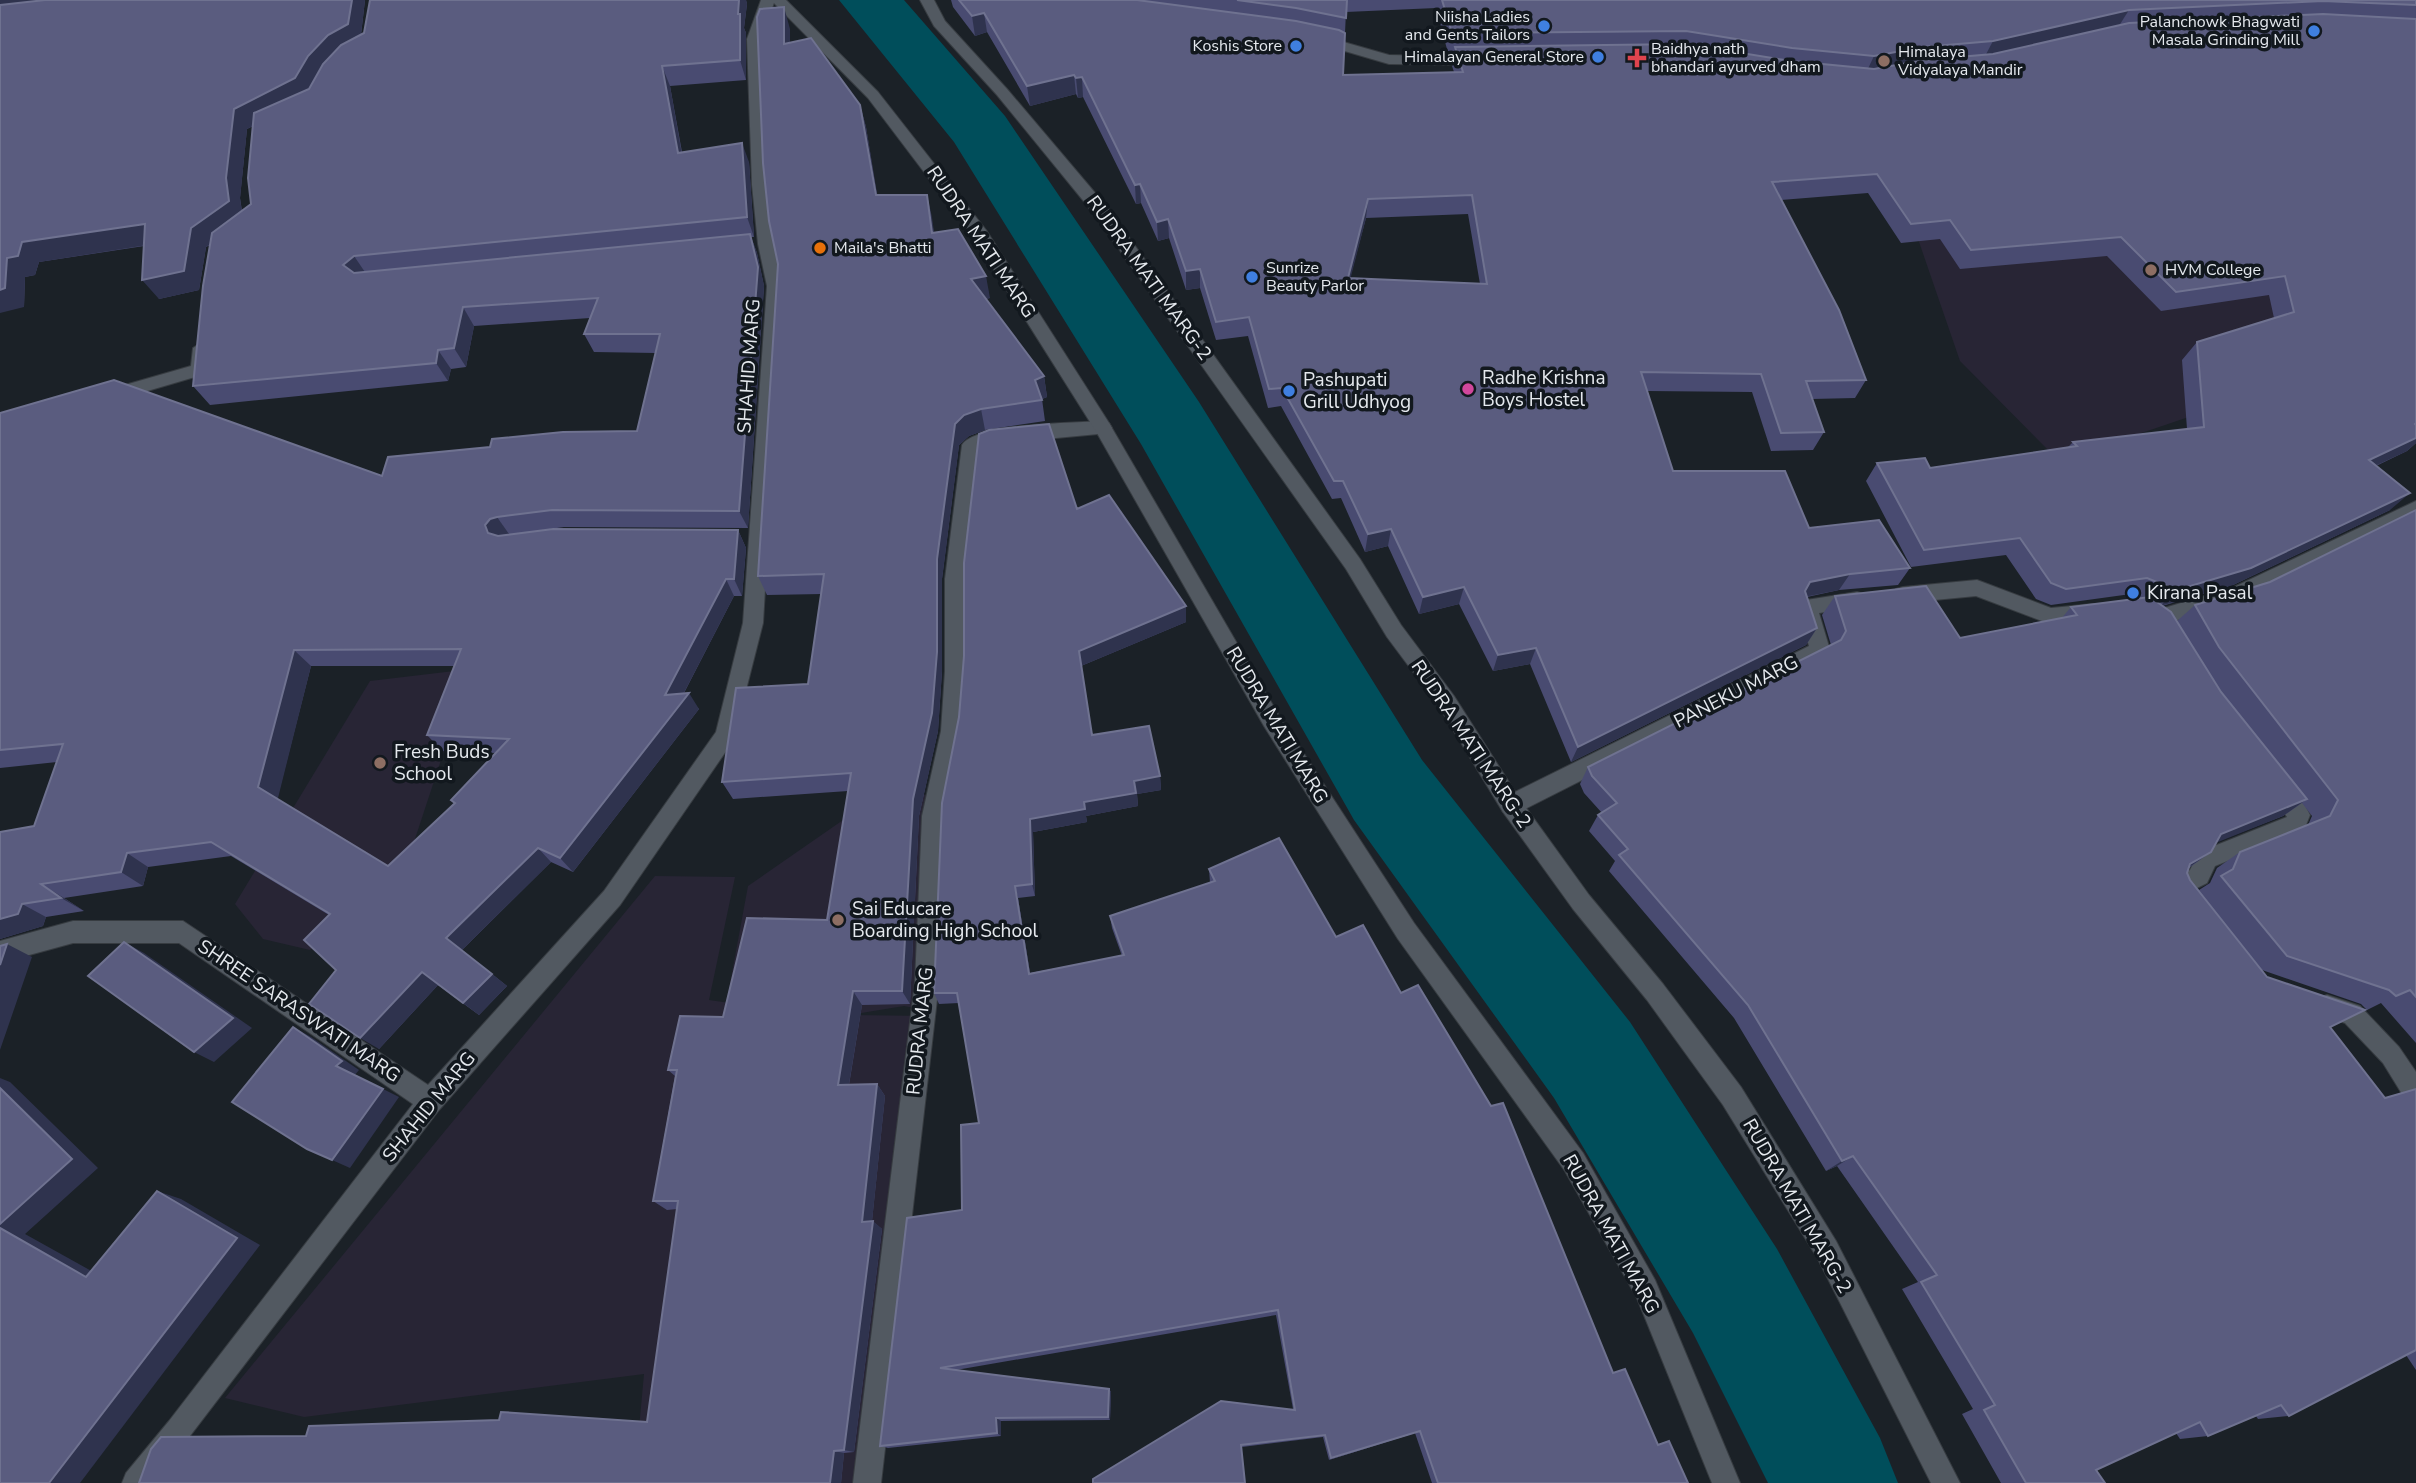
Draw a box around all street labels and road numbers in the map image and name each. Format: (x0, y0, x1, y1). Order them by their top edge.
street label: RUDRA MATI MARG (920, 161, 1042, 323)
street label: RUDRA MATI MARG-2 (1080, 190, 1218, 366)
street label: SHAHID MARG (731, 298, 767, 434)
street label: RUDRA MATI MARG (1220, 642, 1334, 808)
street label: PANEKU MARG (1669, 649, 1803, 735)
street label: RUDRA MATI MARG-2 (1405, 655, 1537, 833)
street label: SHREE SARASWATI MARG (193, 933, 405, 1089)
street label: RUDRA MARG (900, 966, 940, 1096)
street label: SHAHID MARG (376, 1046, 482, 1168)
street label: RUDRA MATI MARG-2 (1736, 1114, 1858, 1298)
street label: RUDRA MATI MARG (1556, 1150, 1666, 1318)

